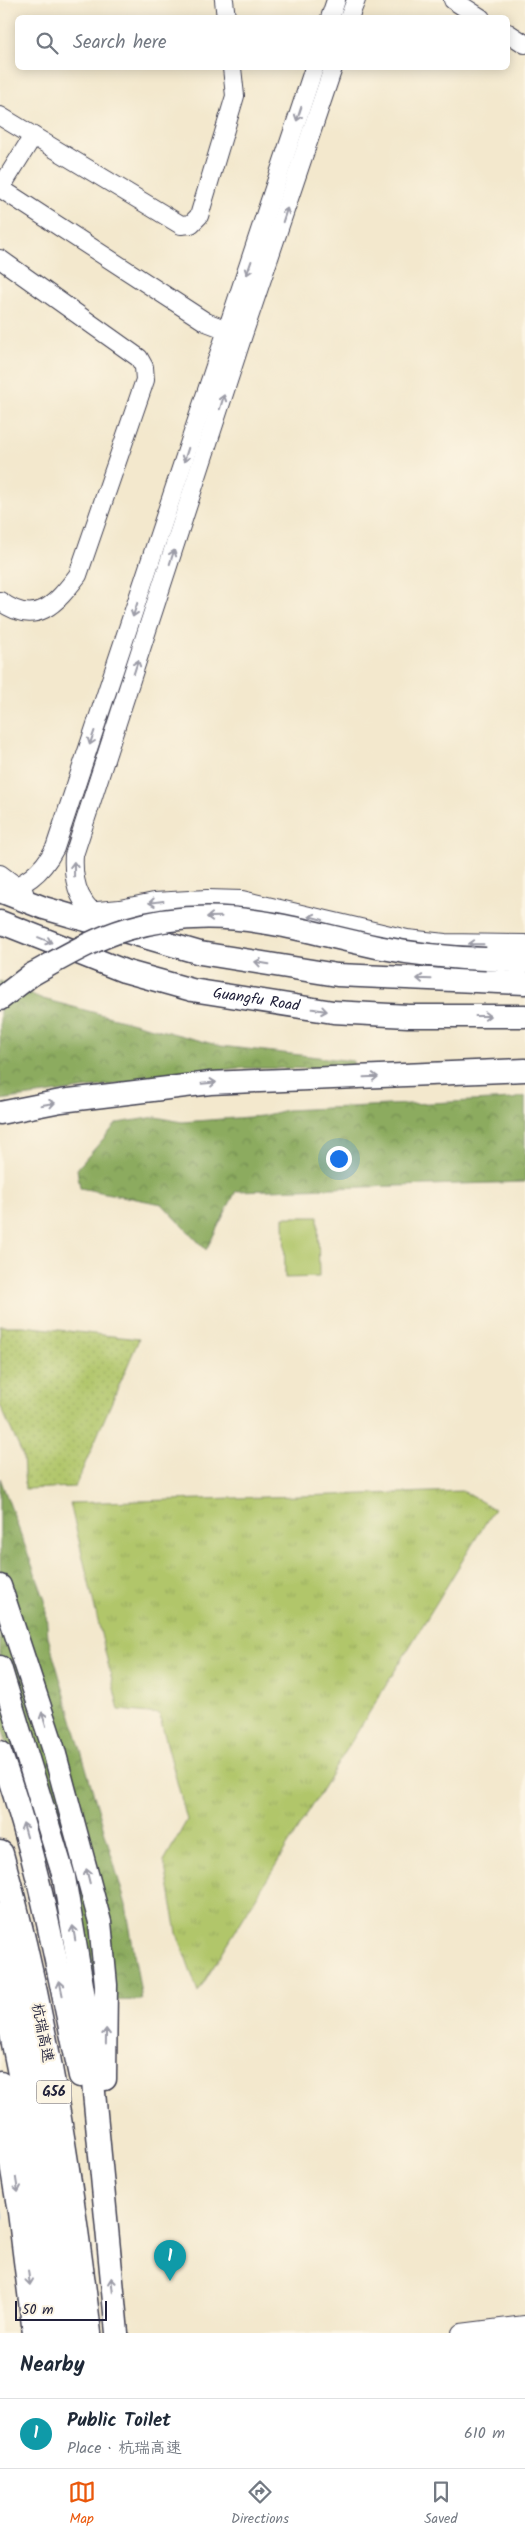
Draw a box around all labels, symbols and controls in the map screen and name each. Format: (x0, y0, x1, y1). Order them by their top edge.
search box (15, 15, 510, 70)
text: Search here (73, 28, 167, 58)
icon: search (33, 29, 61, 57)
one-way arrow (294, 106, 304, 122)
one-way arrow (280, 207, 290, 223)
one-way arrow (243, 260, 253, 276)
one-way arrow (218, 395, 227, 411)
one-way arrow (180, 447, 190, 463)
one-way arrow (168, 550, 177, 565)
one-way arrow (130, 601, 139, 617)
one-way arrow (132, 660, 141, 676)
one-way arrow (87, 730, 96, 745)
one-way arrow (69, 861, 79, 878)
one-way arrow (149, 897, 165, 907)
one-way arrow (206, 912, 222, 922)
one-way arrow (309, 913, 325, 922)
one-way arrow (37, 936, 52, 945)
one-way arrow (469, 939, 485, 949)
one-way arrow (255, 957, 271, 967)
one-way arrow (416, 975, 432, 984)
street label: Guangfu Road (211, 981, 302, 1019)
one-way arrow (312, 1005, 328, 1015)
one-way arrow (474, 1011, 490, 1021)
one-way arrow (363, 1072, 379, 1082)
one-way arrow (201, 1079, 217, 1088)
one-way arrow (40, 1098, 56, 1108)
your location (326, 1146, 352, 1172)
one-way arrow (39, 1712, 49, 1728)
one-way arrow (19, 1822, 29, 1838)
one-way arrow (83, 1868, 92, 1884)
one-way arrow (68, 1925, 78, 1941)
one-way arrow (56, 1980, 65, 1996)
street label: 杭瑞高速 (24, 2001, 60, 2065)
one-way arrow (101, 2029, 111, 2045)
road number: G56 (36, 2080, 72, 2104)
one-way arrow (12, 2177, 22, 2193)
pin: 1 (154, 2240, 186, 2281)
one-way arrow (24, 2270, 34, 2286)
one-way arrow (107, 2277, 117, 2293)
scale bar (15, 2298, 108, 2321)
text: 50 m (22, 2299, 53, 2321)
text: Nearby (20, 2349, 85, 2382)
text: Public Toilet (67, 2406, 171, 2436)
text: 1 (34, 2421, 38, 2446)
text: 610 m (464, 2421, 505, 2446)
text: Place · 杭瑞高速 (67, 2436, 182, 2461)
tab: Map (68, 2478, 96, 2530)
tab: Directions (231, 2478, 289, 2530)
tab: Saved (424, 2478, 457, 2530)

